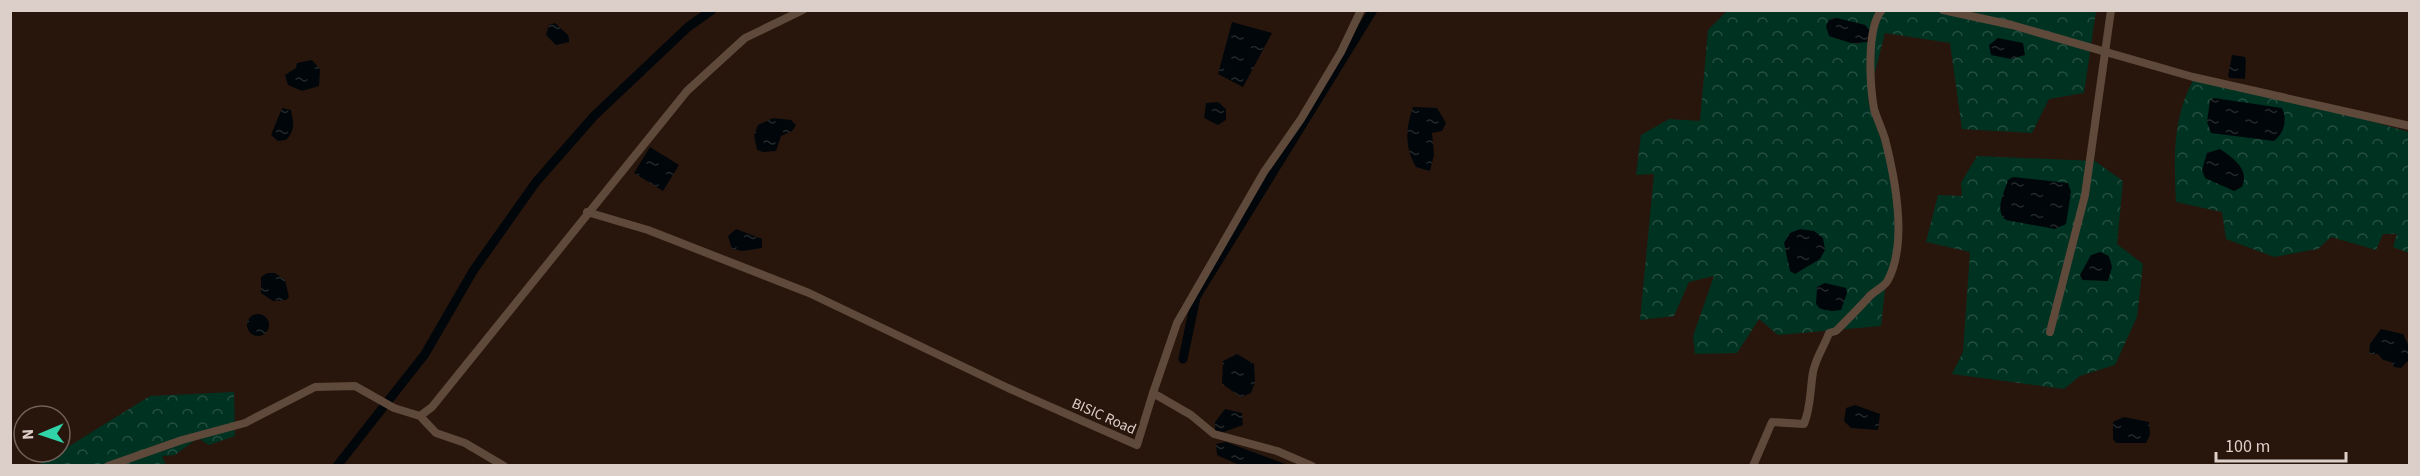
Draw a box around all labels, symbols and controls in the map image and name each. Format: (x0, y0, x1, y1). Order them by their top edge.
street label: BISIC Road (1068, 393, 1139, 440)
north arrow (12, 404, 72, 464)
scale bar (2216, 425, 2346, 463)
text: N (17, 429, 39, 440)
text: 100 m (2225, 434, 2270, 459)

